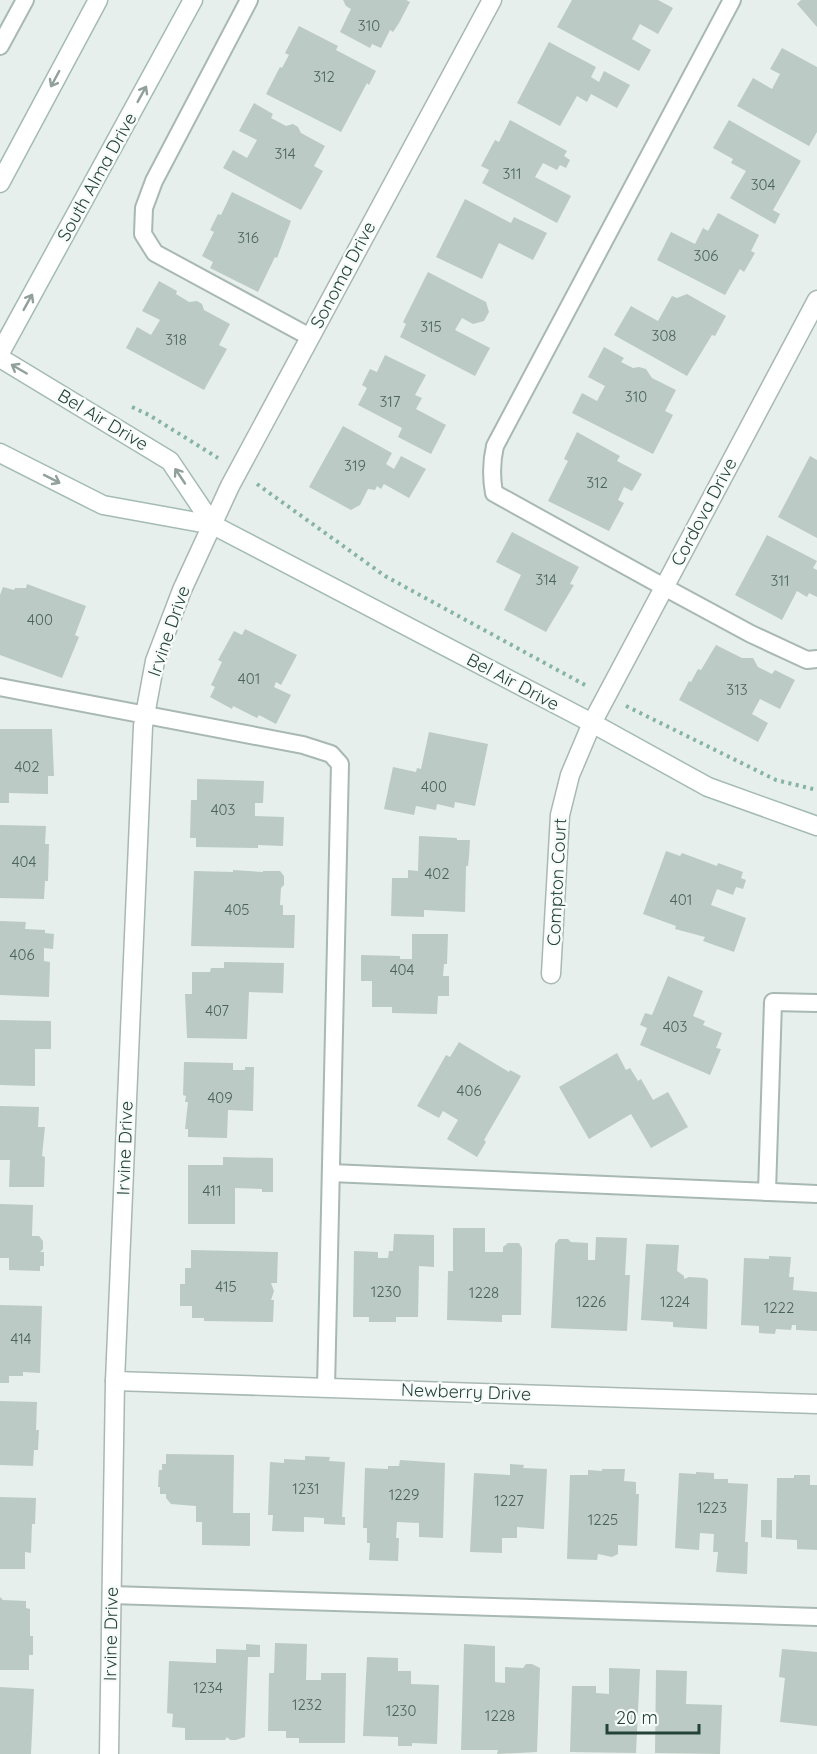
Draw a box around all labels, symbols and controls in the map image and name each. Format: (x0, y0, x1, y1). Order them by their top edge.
house number: 310 (358, 16, 380, 35)
house number: 312 (313, 67, 335, 86)
one-way arrow (49, 70, 60, 88)
one-way arrow (136, 86, 148, 103)
street label: South Alma Drive (52, 108, 141, 245)
house number: 314 (274, 144, 296, 163)
house number: 311 (503, 164, 521, 183)
house number: 304 (751, 175, 775, 194)
street label: Sonoma Drive (305, 217, 380, 332)
house number: 316 (237, 228, 259, 247)
house number: 306 (694, 246, 718, 265)
one-way arrow (22, 294, 34, 311)
house number: 315 (420, 317, 442, 336)
house number: 308 (652, 326, 676, 345)
house number: 318 (165, 330, 187, 349)
one-way arrow (11, 363, 28, 375)
street label: Bel Air Drive (54, 384, 153, 456)
house number: 310 (625, 387, 647, 406)
house number: 317 (379, 392, 401, 411)
street label: Cordova Drive (665, 454, 742, 570)
house number: 319 (344, 456, 366, 475)
one-way arrow (174, 469, 186, 485)
house number: 312 (586, 473, 608, 492)
one-way arrow (43, 474, 61, 486)
house number: 314 (535, 570, 557, 589)
house number: 311 (771, 571, 789, 590)
street label: Irvine Drive (142, 582, 195, 679)
house number: 400 (27, 610, 53, 629)
street label: Bel Air Drive (463, 648, 563, 716)
house number: 401 (238, 669, 260, 688)
house number: 313 (726, 680, 748, 699)
house number: 402 (14, 757, 40, 776)
house number: 400 (421, 777, 447, 796)
house number: 403 (211, 800, 235, 819)
street label: Compton Court (542, 817, 571, 947)
house number: 404 (12, 852, 36, 871)
house number: 402 (424, 864, 450, 883)
house number: 401 (670, 890, 692, 909)
house number: 405 (224, 900, 250, 919)
house number: 406 (10, 945, 34, 964)
house number: 404 (390, 960, 414, 979)
house number: 407 (205, 1001, 229, 1020)
house number: 403 (663, 1017, 687, 1036)
house number: 406 (457, 1081, 481, 1100)
house number: 409 (207, 1088, 233, 1107)
street label: Irvine Drive (111, 1100, 138, 1196)
house number: 411 (203, 1181, 221, 1200)
house number: 415 (215, 1277, 237, 1296)
house number: 1230 (371, 1282, 401, 1301)
house number: 1228 (469, 1283, 499, 1302)
house number: 1226 (576, 1292, 606, 1311)
house number: 1224 (660, 1292, 690, 1311)
house number: 1222 (764, 1298, 794, 1317)
house number: 414 (10, 1329, 32, 1348)
street label: Newberry Drive (401, 1378, 531, 1405)
house number: 1231 (292, 1479, 320, 1498)
house number: 1229 (389, 1485, 419, 1504)
house number: 1227 (494, 1491, 524, 1510)
house number: 1223 (697, 1498, 727, 1517)
house number: 1225 (588, 1510, 618, 1529)
street label: Irvine Drive (98, 1587, 123, 1681)
house number: 1234 (193, 1678, 223, 1697)
house number: 1232 (292, 1695, 322, 1714)
scale bar (607, 1697, 698, 1735)
house number: 1230 (386, 1701, 416, 1720)
house number: 1228 (485, 1706, 515, 1725)
text: 20 m (616, 1706, 658, 1729)

